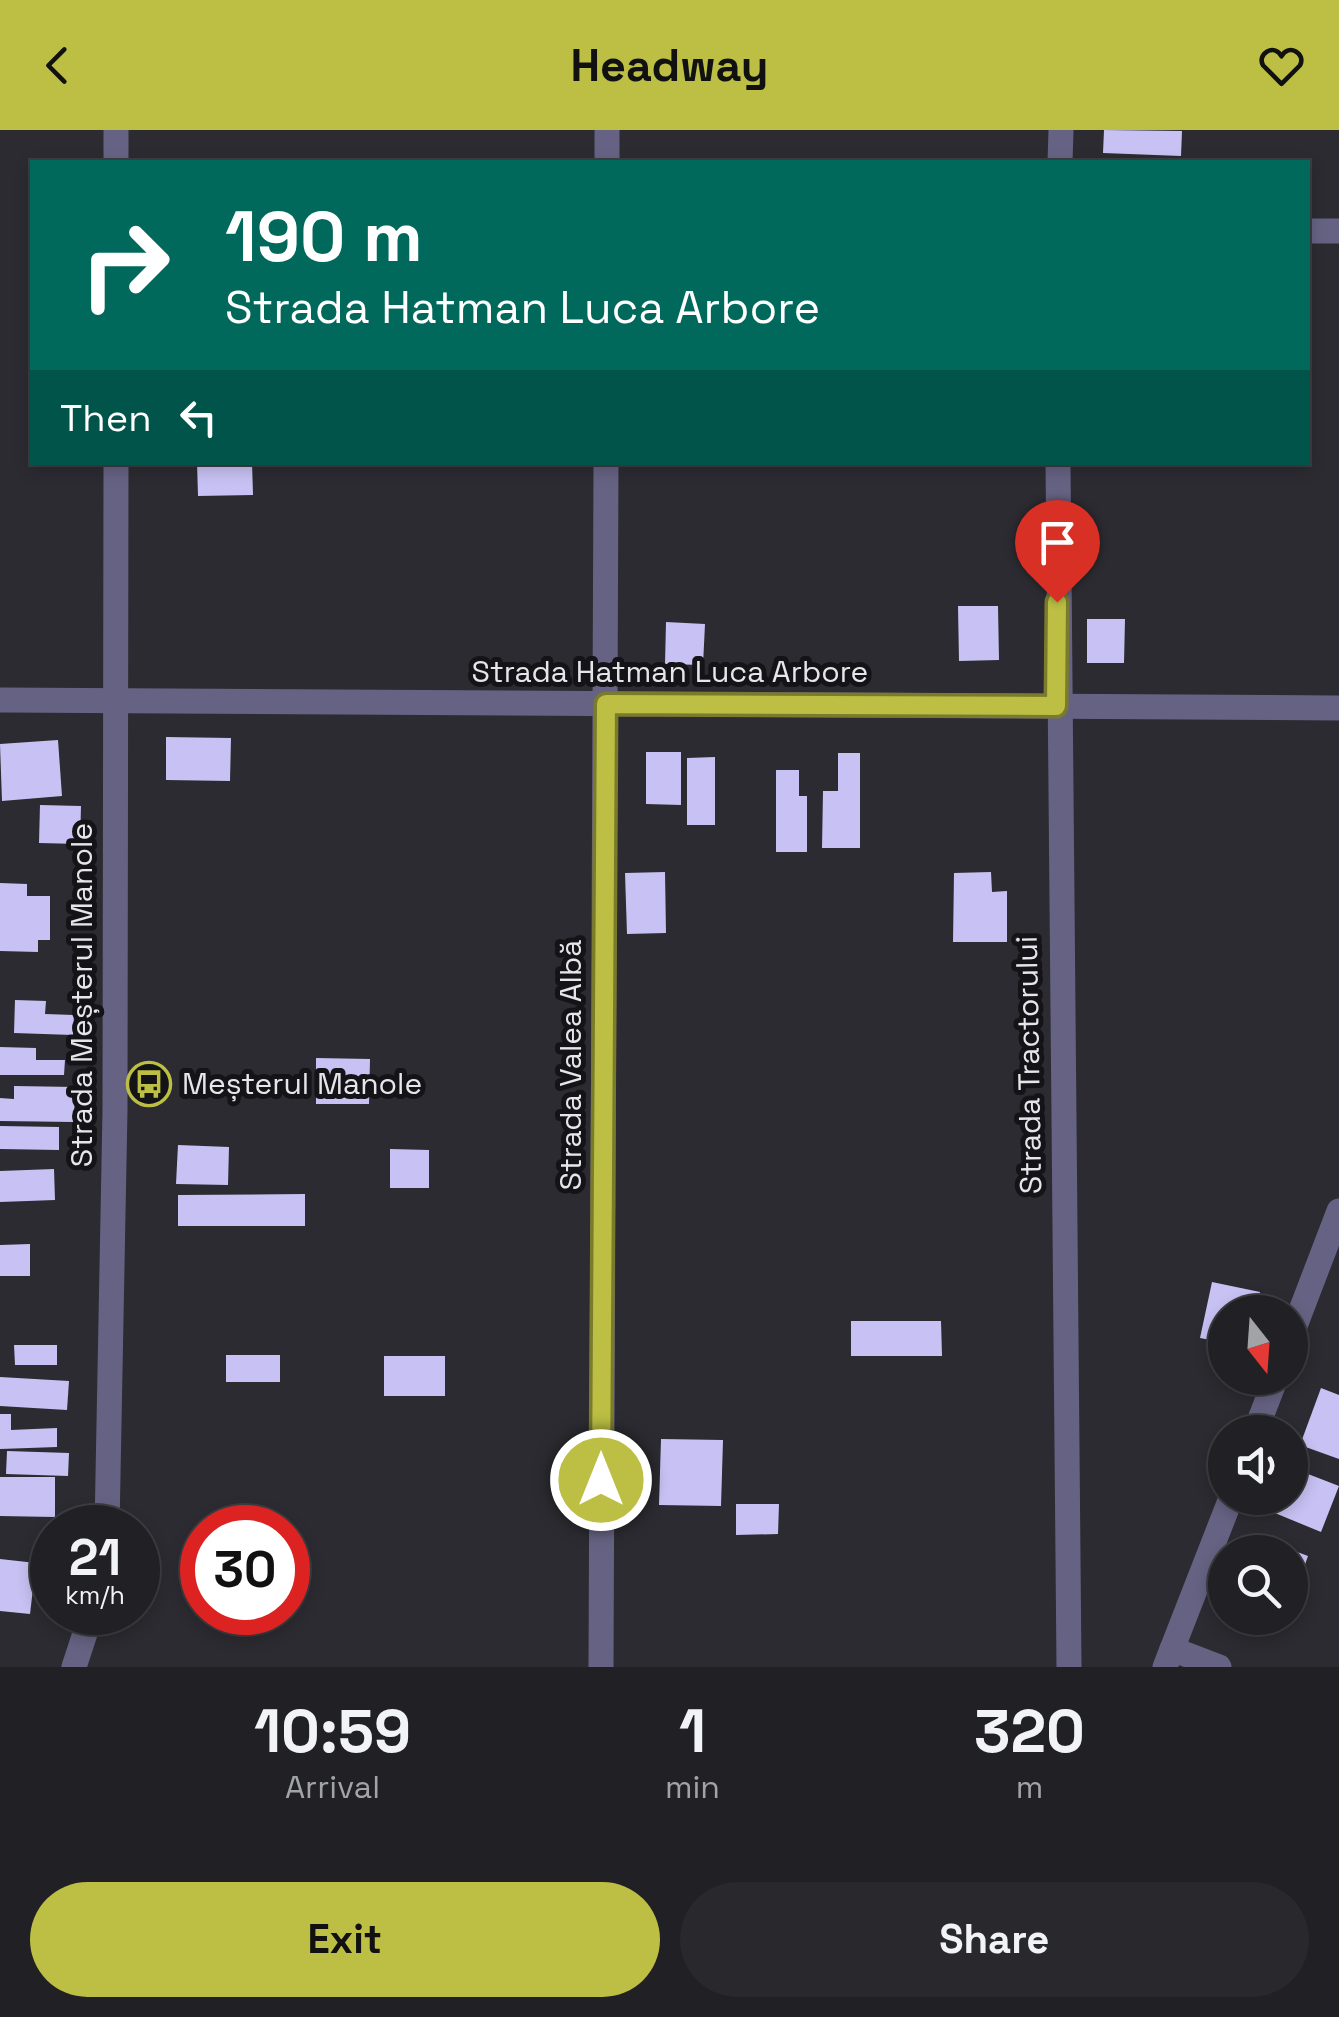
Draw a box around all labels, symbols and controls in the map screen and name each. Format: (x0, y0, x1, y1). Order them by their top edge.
text: Headway (570, 37, 769, 94)
icon: back (30, 38, 85, 93)
icon: heart (1254, 38, 1309, 93)
text: 190 m (225, 192, 423, 281)
icon: right (60, 200, 190, 330)
text: Strada Hatman Luca Arbore (225, 279, 820, 336)
icon: left (171, 390, 226, 445)
text: Then (60, 394, 151, 442)
pin (1015, 500, 1100, 603)
icon: arrive (1030, 515, 1085, 570)
street label: Strada Hatman Luca Arbore (472, 652, 868, 691)
street label: Strada Meșterul Manole (62, 823, 101, 1167)
street label: Strada Tractorului (1007, 936, 1050, 1194)
street label: Strada Valea Albă (551, 940, 590, 1190)
bus stop icon: Meșterul Manole (126, 1061, 172, 1107)
place label: Meșterul Manole (182, 1064, 422, 1103)
north arrow (1208, 1295, 1308, 1395)
map controls (1208, 1295, 1308, 1635)
button: sound (1208, 1415, 1308, 1515)
position arrow (549, 1428, 653, 1532)
speed limit sign: 30 (180, 1505, 310, 1635)
text: 21 (69, 1526, 121, 1590)
button: search (1208, 1535, 1308, 1635)
text: km/h (65, 1579, 125, 1611)
text: 10:59 (254, 1693, 411, 1770)
text: 1 (679, 1693, 706, 1770)
text: 320 (974, 1693, 1085, 1770)
text: Arrival (285, 1767, 380, 1807)
text: min (665, 1767, 720, 1807)
text: m (1016, 1767, 1043, 1807)
button: Exit (30, 1882, 660, 1997)
button: Share (680, 1882, 1309, 1997)

